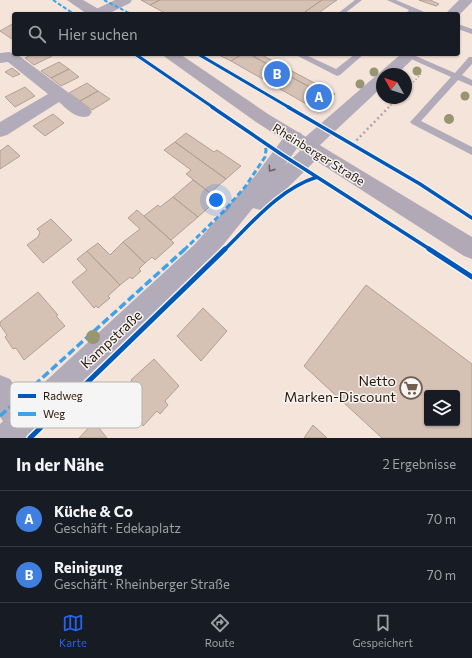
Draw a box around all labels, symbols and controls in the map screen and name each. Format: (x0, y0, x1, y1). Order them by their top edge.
search box (12, 12, 460, 56)
icon: search (26, 23, 48, 45)
text: Hier suchen (58, 25, 138, 43)
pin: B (264, 59, 290, 89)
north arrow (376, 68, 412, 104)
pin: A (306, 82, 332, 112)
street label: Rheinberger Straße (271, 120, 367, 188)
one-way arrow (269, 165, 276, 172)
your location (206, 190, 226, 210)
street label: Kampstraße (77, 306, 145, 372)
place label: Netto Marken-Discount (284, 372, 396, 405)
supermarket icon: Netto Marken-Discount (398, 375, 424, 401)
legend (10, 382, 142, 428)
text: Radweg (43, 389, 83, 402)
map controls (424, 390, 460, 426)
button: layers (424, 390, 460, 426)
text: Weg (43, 407, 65, 420)
text: In der Nähe (16, 454, 104, 475)
text: 2 Ergebnisse (382, 456, 456, 472)
text: Küche & Co (54, 502, 133, 520)
text: A (24, 511, 34, 527)
text: 70 m (427, 511, 456, 527)
text: Geschäft · Edekaplatz (54, 520, 181, 536)
text: Reinigung (54, 558, 122, 576)
text: B (25, 567, 33, 583)
text: 70 m (427, 567, 456, 583)
text: Geschäft · Rheinberger Straße (54, 576, 230, 592)
tab: Karte (59, 612, 87, 649)
tab: Route (205, 612, 235, 649)
tab: Gespeichert (353, 612, 413, 649)

